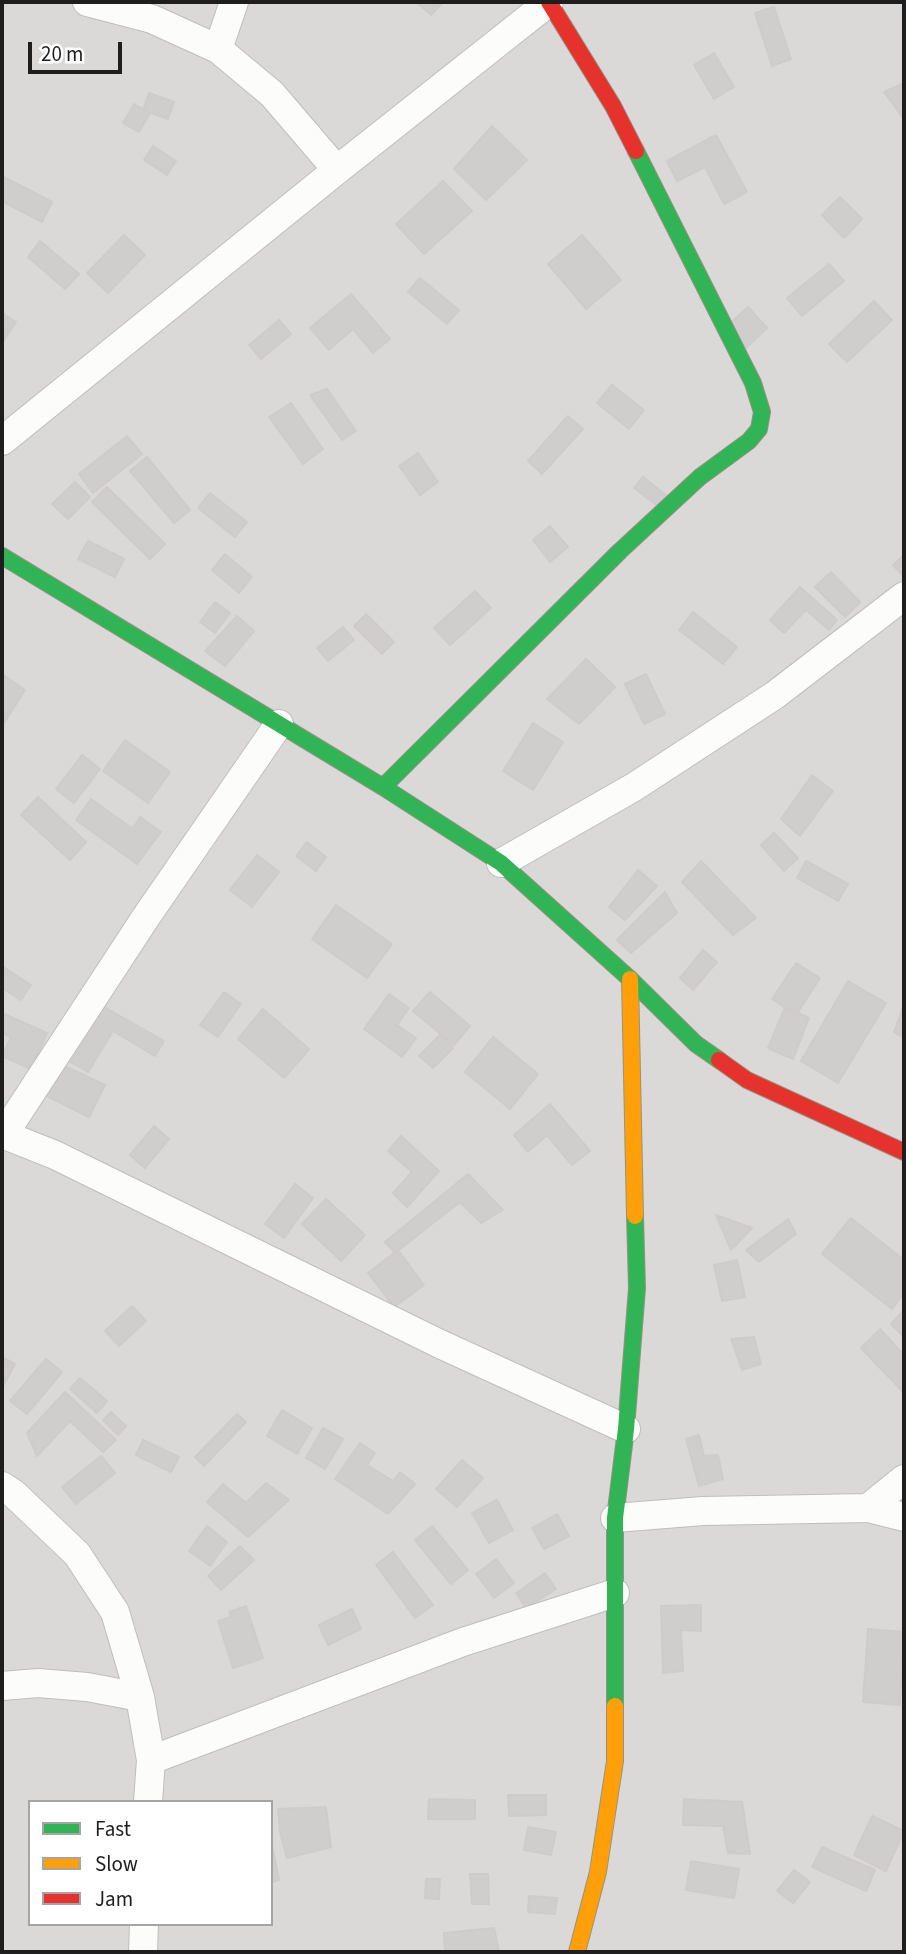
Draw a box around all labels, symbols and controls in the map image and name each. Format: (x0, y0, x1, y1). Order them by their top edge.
scale bar (32, 28, 126, 72)
text: 20 m (41, 39, 83, 69)
legend (28, 1800, 273, 1926)
text: Fast (95, 1814, 131, 1844)
text: Slow (95, 1849, 138, 1879)
text: Jam (95, 1884, 133, 1914)

